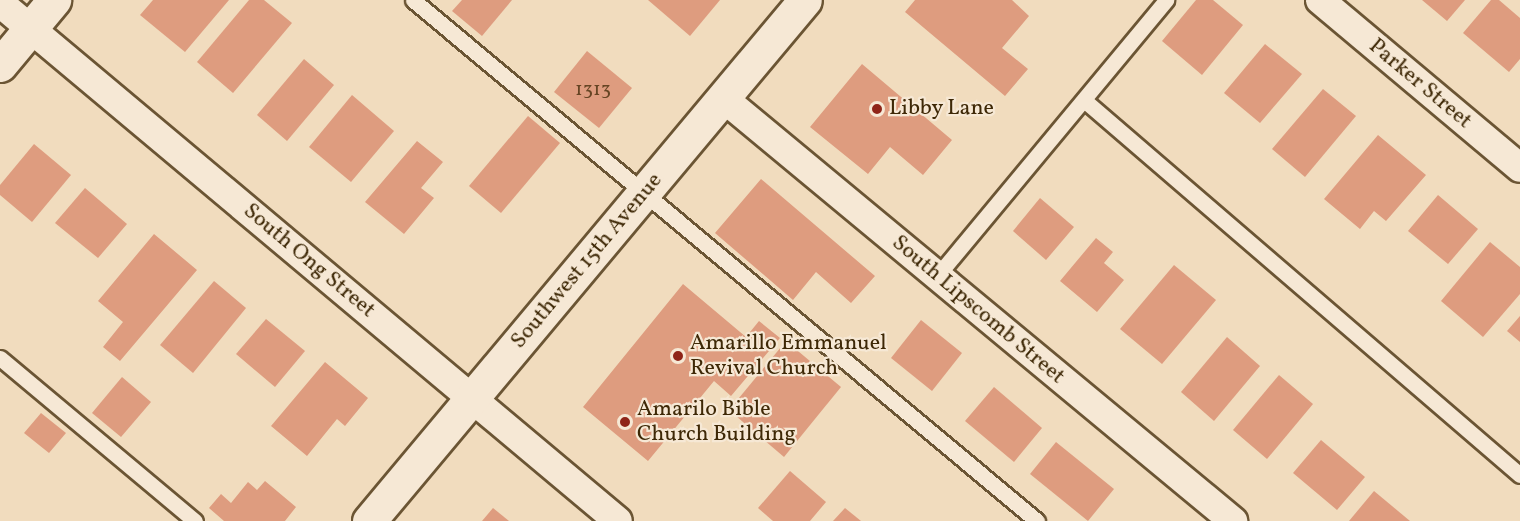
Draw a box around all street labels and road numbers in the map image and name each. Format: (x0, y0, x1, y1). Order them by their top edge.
street label: Parker Street (1363, 33, 1477, 135)
street label: Southwest 15th Avenue (506, 168, 668, 354)
street label: South Ong Street (238, 198, 380, 324)
street label: South Lipscomb Street (886, 230, 1070, 390)

